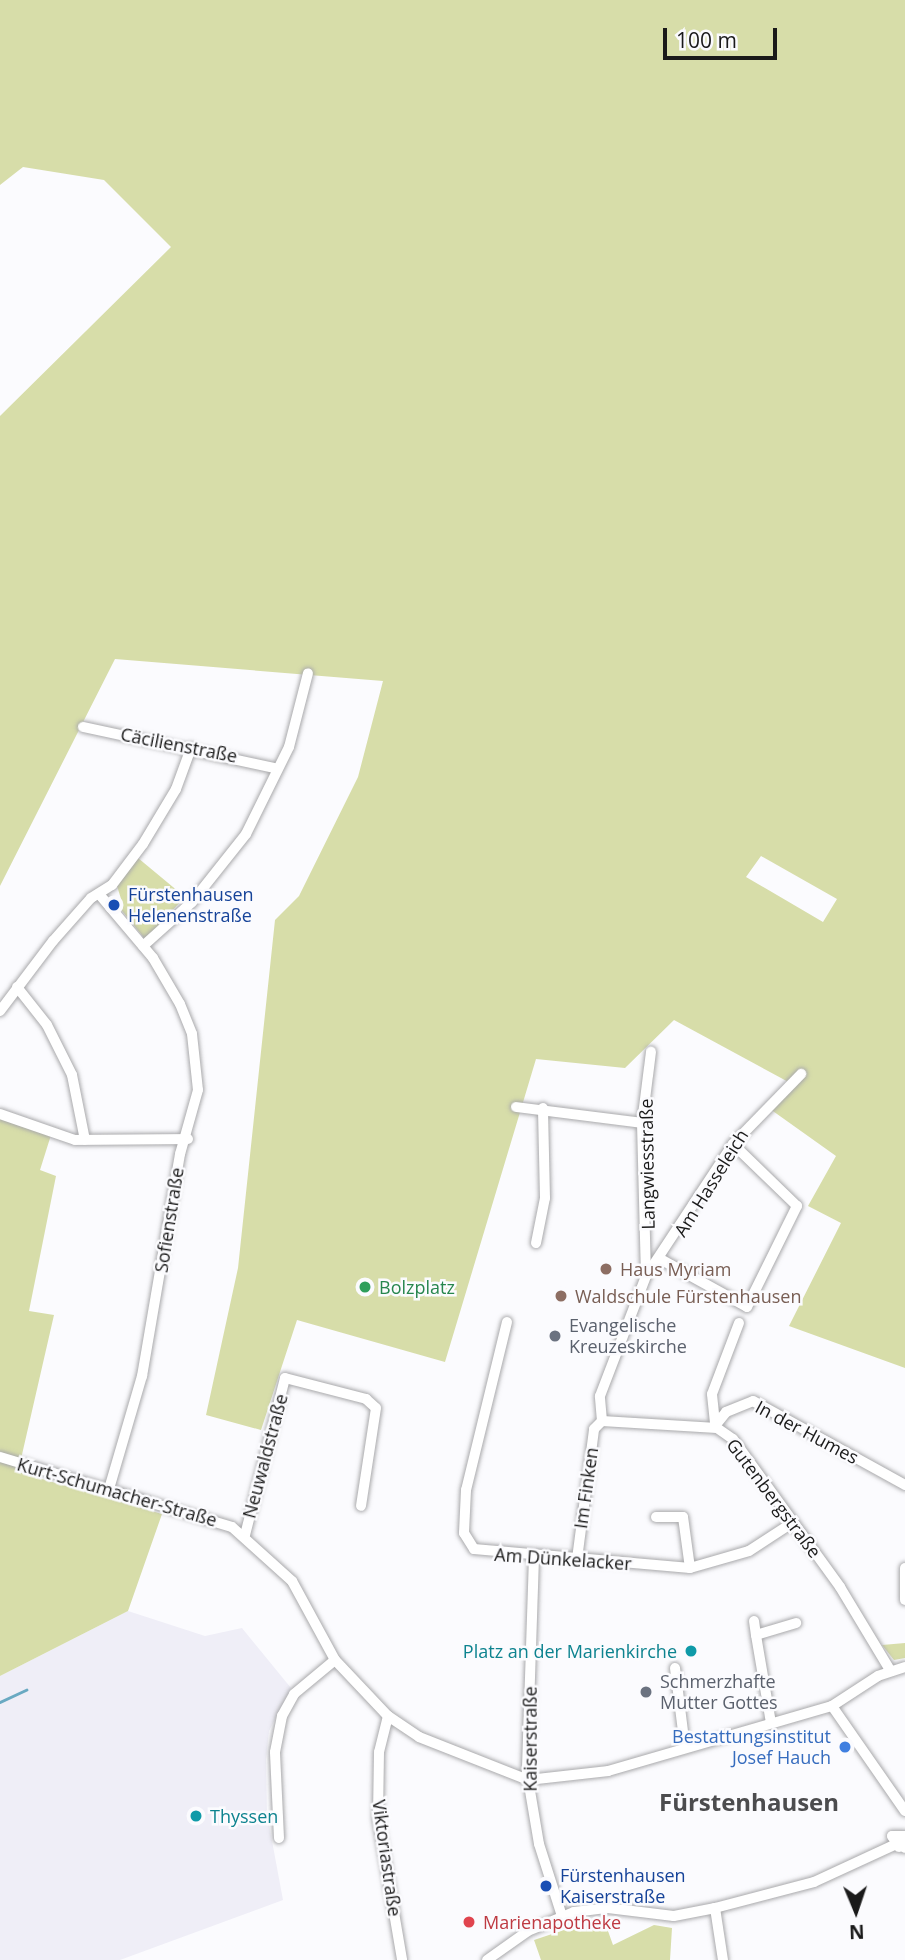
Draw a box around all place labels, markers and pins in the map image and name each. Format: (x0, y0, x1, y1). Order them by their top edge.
place label: Fürstenhausen Helenenstraße (128, 884, 254, 926)
marker: Fürstenhausen Helenenstraße (106, 897, 122, 913)
place label: Haus Myriam (620, 1258, 731, 1280)
marker: Haus Myriam (598, 1261, 614, 1277)
place label: Bolzplatz (379, 1276, 455, 1298)
marker: Bolzplatz (357, 1279, 373, 1295)
place label: Waldschule Fürstenhausen (575, 1285, 801, 1307)
marker: Waldschule Fürstenhausen (553, 1288, 569, 1304)
place label: Evangelische Kreuzeskirche (569, 1315, 687, 1358)
marker: Evangelische Kreuzeskirche (547, 1328, 563, 1344)
place label: Platz an der Marienkirche (463, 1640, 677, 1662)
marker: Platz an der Marienkirche (683, 1643, 699, 1659)
place label: Schmerzhafte Mutter Gottes (660, 1671, 778, 1714)
marker: Schmerzhafte Mutter Gottes (638, 1684, 654, 1700)
place label: Bestattungsinstitut Josef Hauch (672, 1726, 831, 1768)
marker: Bestattungsinstitut Josef Hauch (837, 1739, 853, 1755)
place label: Thyssen (210, 1805, 278, 1827)
marker: Thyssen (188, 1808, 204, 1824)
place label: Fürstenhausen Kaiserstraße (560, 1865, 686, 1908)
marker: Fürstenhausen Kaiserstraße (538, 1878, 554, 1894)
place label: Marienapotheke (483, 1911, 621, 1933)
marker: Marienapotheke (461, 1914, 477, 1930)

